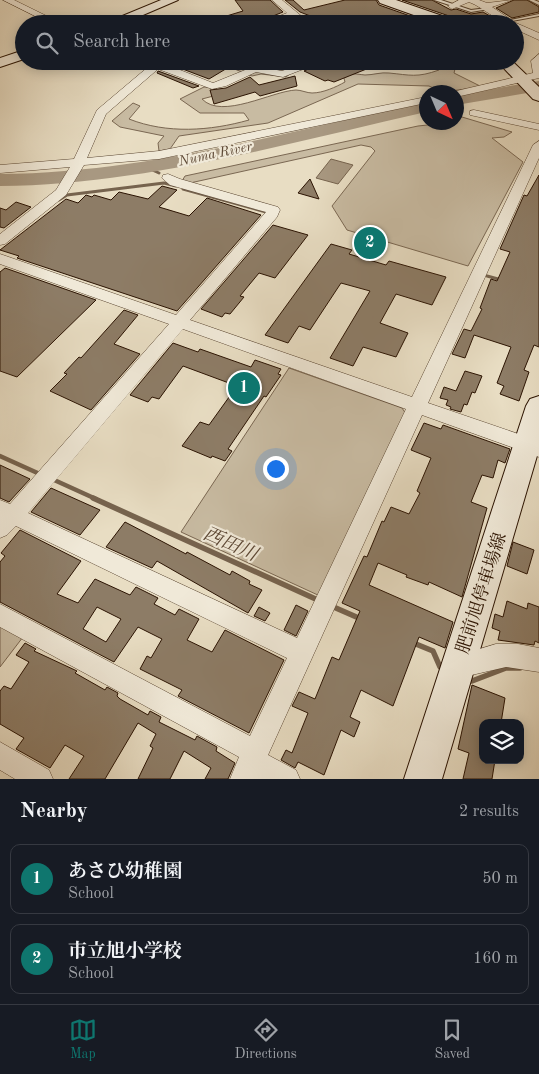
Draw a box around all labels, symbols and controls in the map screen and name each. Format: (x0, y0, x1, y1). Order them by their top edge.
search box (15, 15, 524, 70)
icon: search (33, 29, 61, 57)
text: Search here (73, 33, 170, 52)
north arrow (419, 85, 464, 130)
water label: Numa River (176, 139, 254, 169)
pin: 2 (354, 224, 386, 262)
pin: 1 (228, 369, 260, 407)
your location (263, 456, 289, 482)
water label: 西田川 (200, 523, 263, 566)
street label: 肥前旭停車場線 (452, 530, 510, 656)
map controls (479, 719, 524, 764)
button: layers (479, 719, 524, 764)
text: Nearby (20, 801, 88, 822)
text: 2 results (459, 804, 519, 820)
text: あさひ幼稚園 (68, 863, 182, 882)
text: 1 (32, 871, 42, 887)
text: 50 m (482, 871, 518, 887)
text: School (68, 886, 114, 902)
text: 市立旭小学校 (68, 943, 182, 962)
text: 2 (32, 951, 42, 967)
text: 160 m (473, 951, 518, 967)
text: School (68, 966, 114, 982)
tab: Map (69, 1016, 97, 1063)
tab: Directions (235, 1016, 297, 1063)
tab: Saved (434, 1016, 470, 1063)

